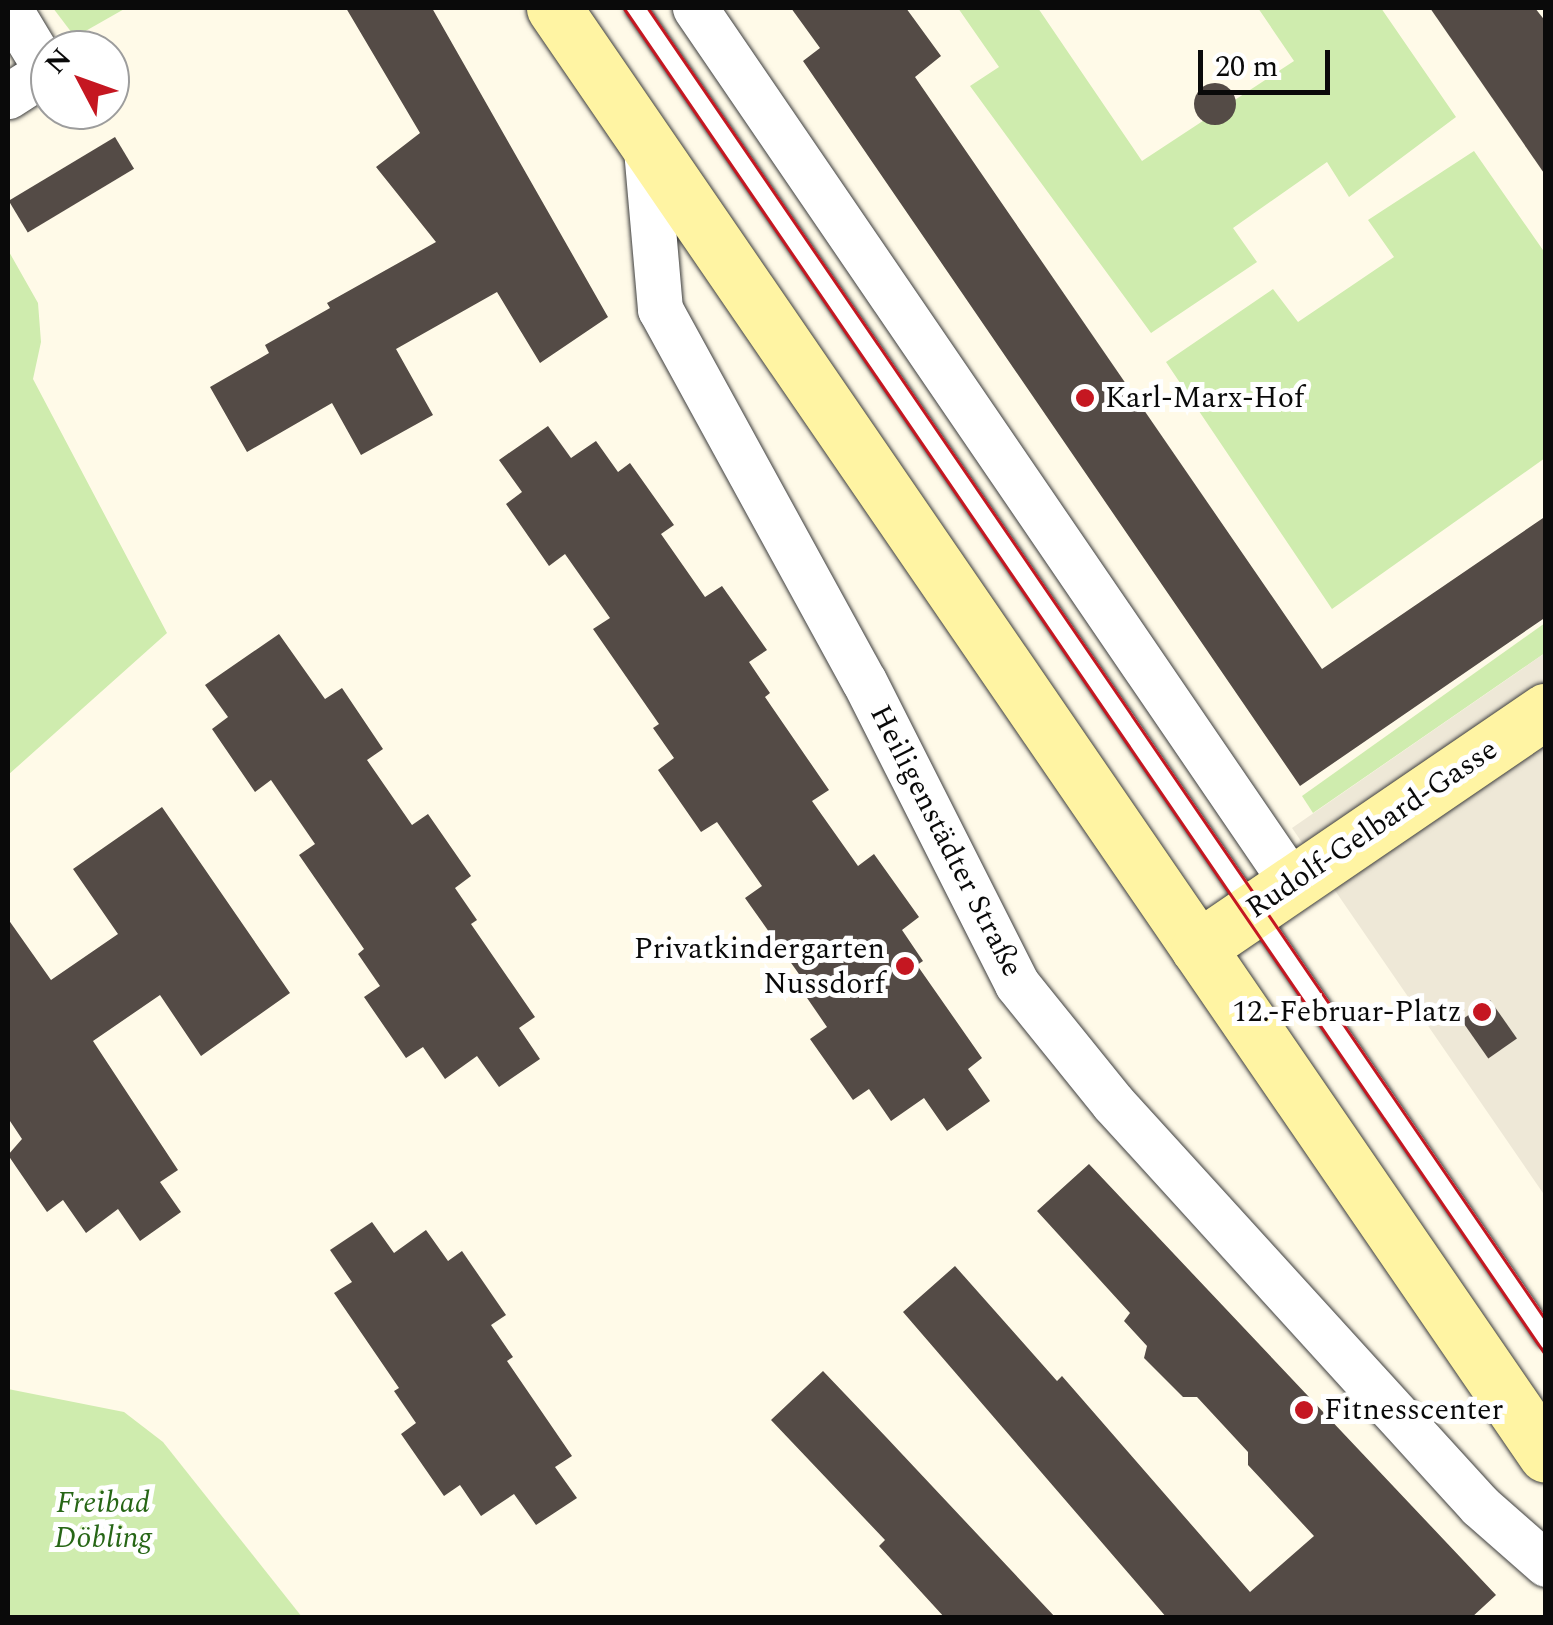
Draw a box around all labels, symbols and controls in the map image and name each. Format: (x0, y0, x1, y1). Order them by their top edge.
north arrow (30, 30, 130, 130)
scale bar (1203, 30, 1336, 92)
text: N (35, 39, 82, 84)
text: 20 m (1215, 44, 1278, 90)
place label: Karl-Marx-Hof (1105, 380, 1304, 416)
marker: Karl-Marx-Hof (1074, 387, 1096, 409)
street label: Heiligenstädter Straße (862, 699, 1030, 983)
street label: Rudolf-Gelbard-Gasse (1240, 732, 1504, 926)
place label: Privatkindergarten Nussdorf (634, 931, 885, 1002)
marker: Privatkindergarten Nussdorf (894, 955, 916, 977)
place label: 12.-Februar-Platz (1232, 994, 1462, 1030)
marker: 12.-Februar-Platz (1471, 1001, 1493, 1023)
place label: Fitnesscenter (1324, 1392, 1503, 1428)
marker: Fitnesscenter (1293, 1399, 1315, 1421)
park label: Freibad Döbling (54, 1485, 152, 1556)

